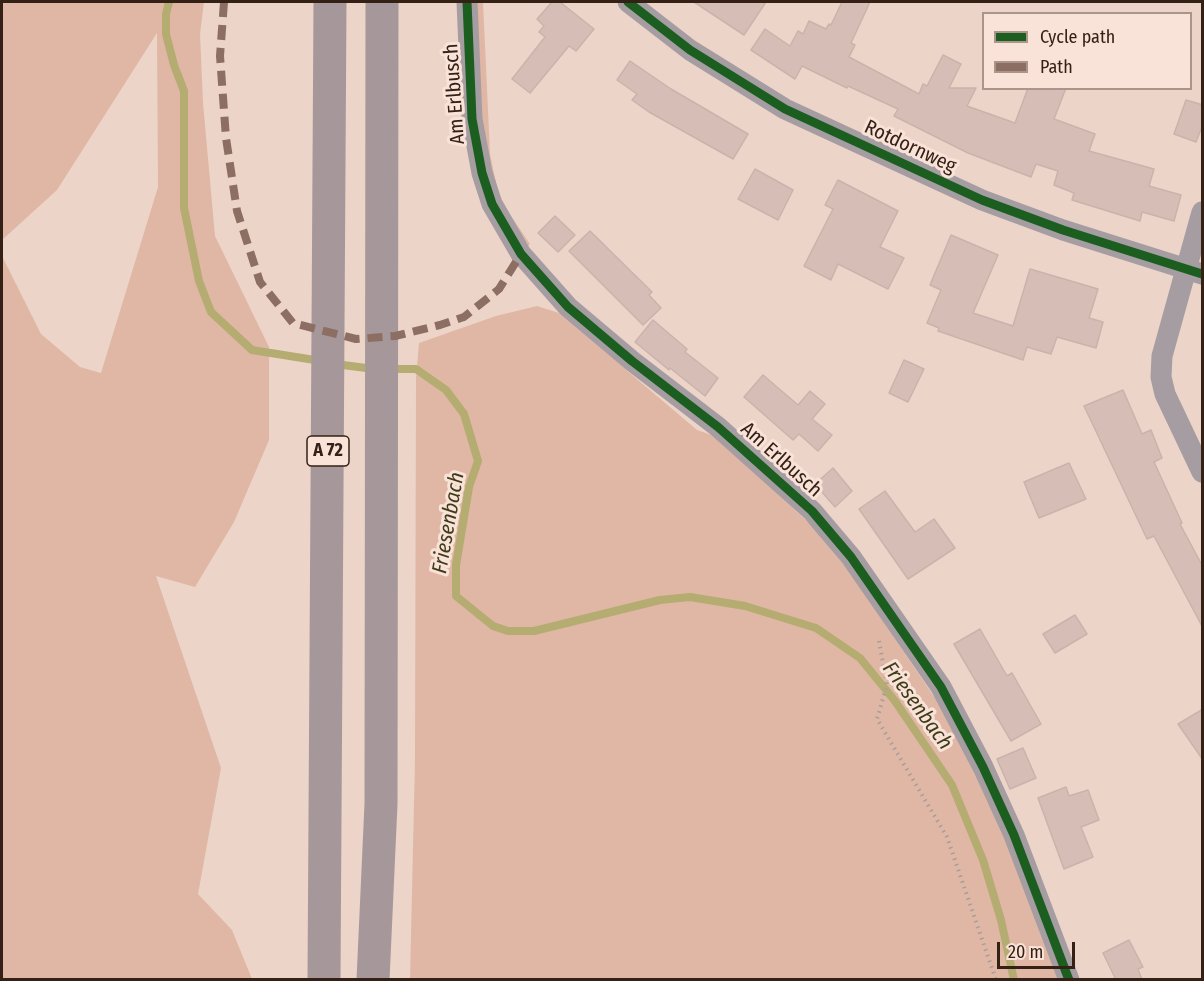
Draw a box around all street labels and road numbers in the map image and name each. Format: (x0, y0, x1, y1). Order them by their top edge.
street label: Am Erlbusch (440, 43, 470, 145)
street label: Rotdornweg (860, 115, 960, 179)
street label: Am Erlbusch (736, 417, 826, 503)
road number: A 72 (307, 436, 349, 466)

